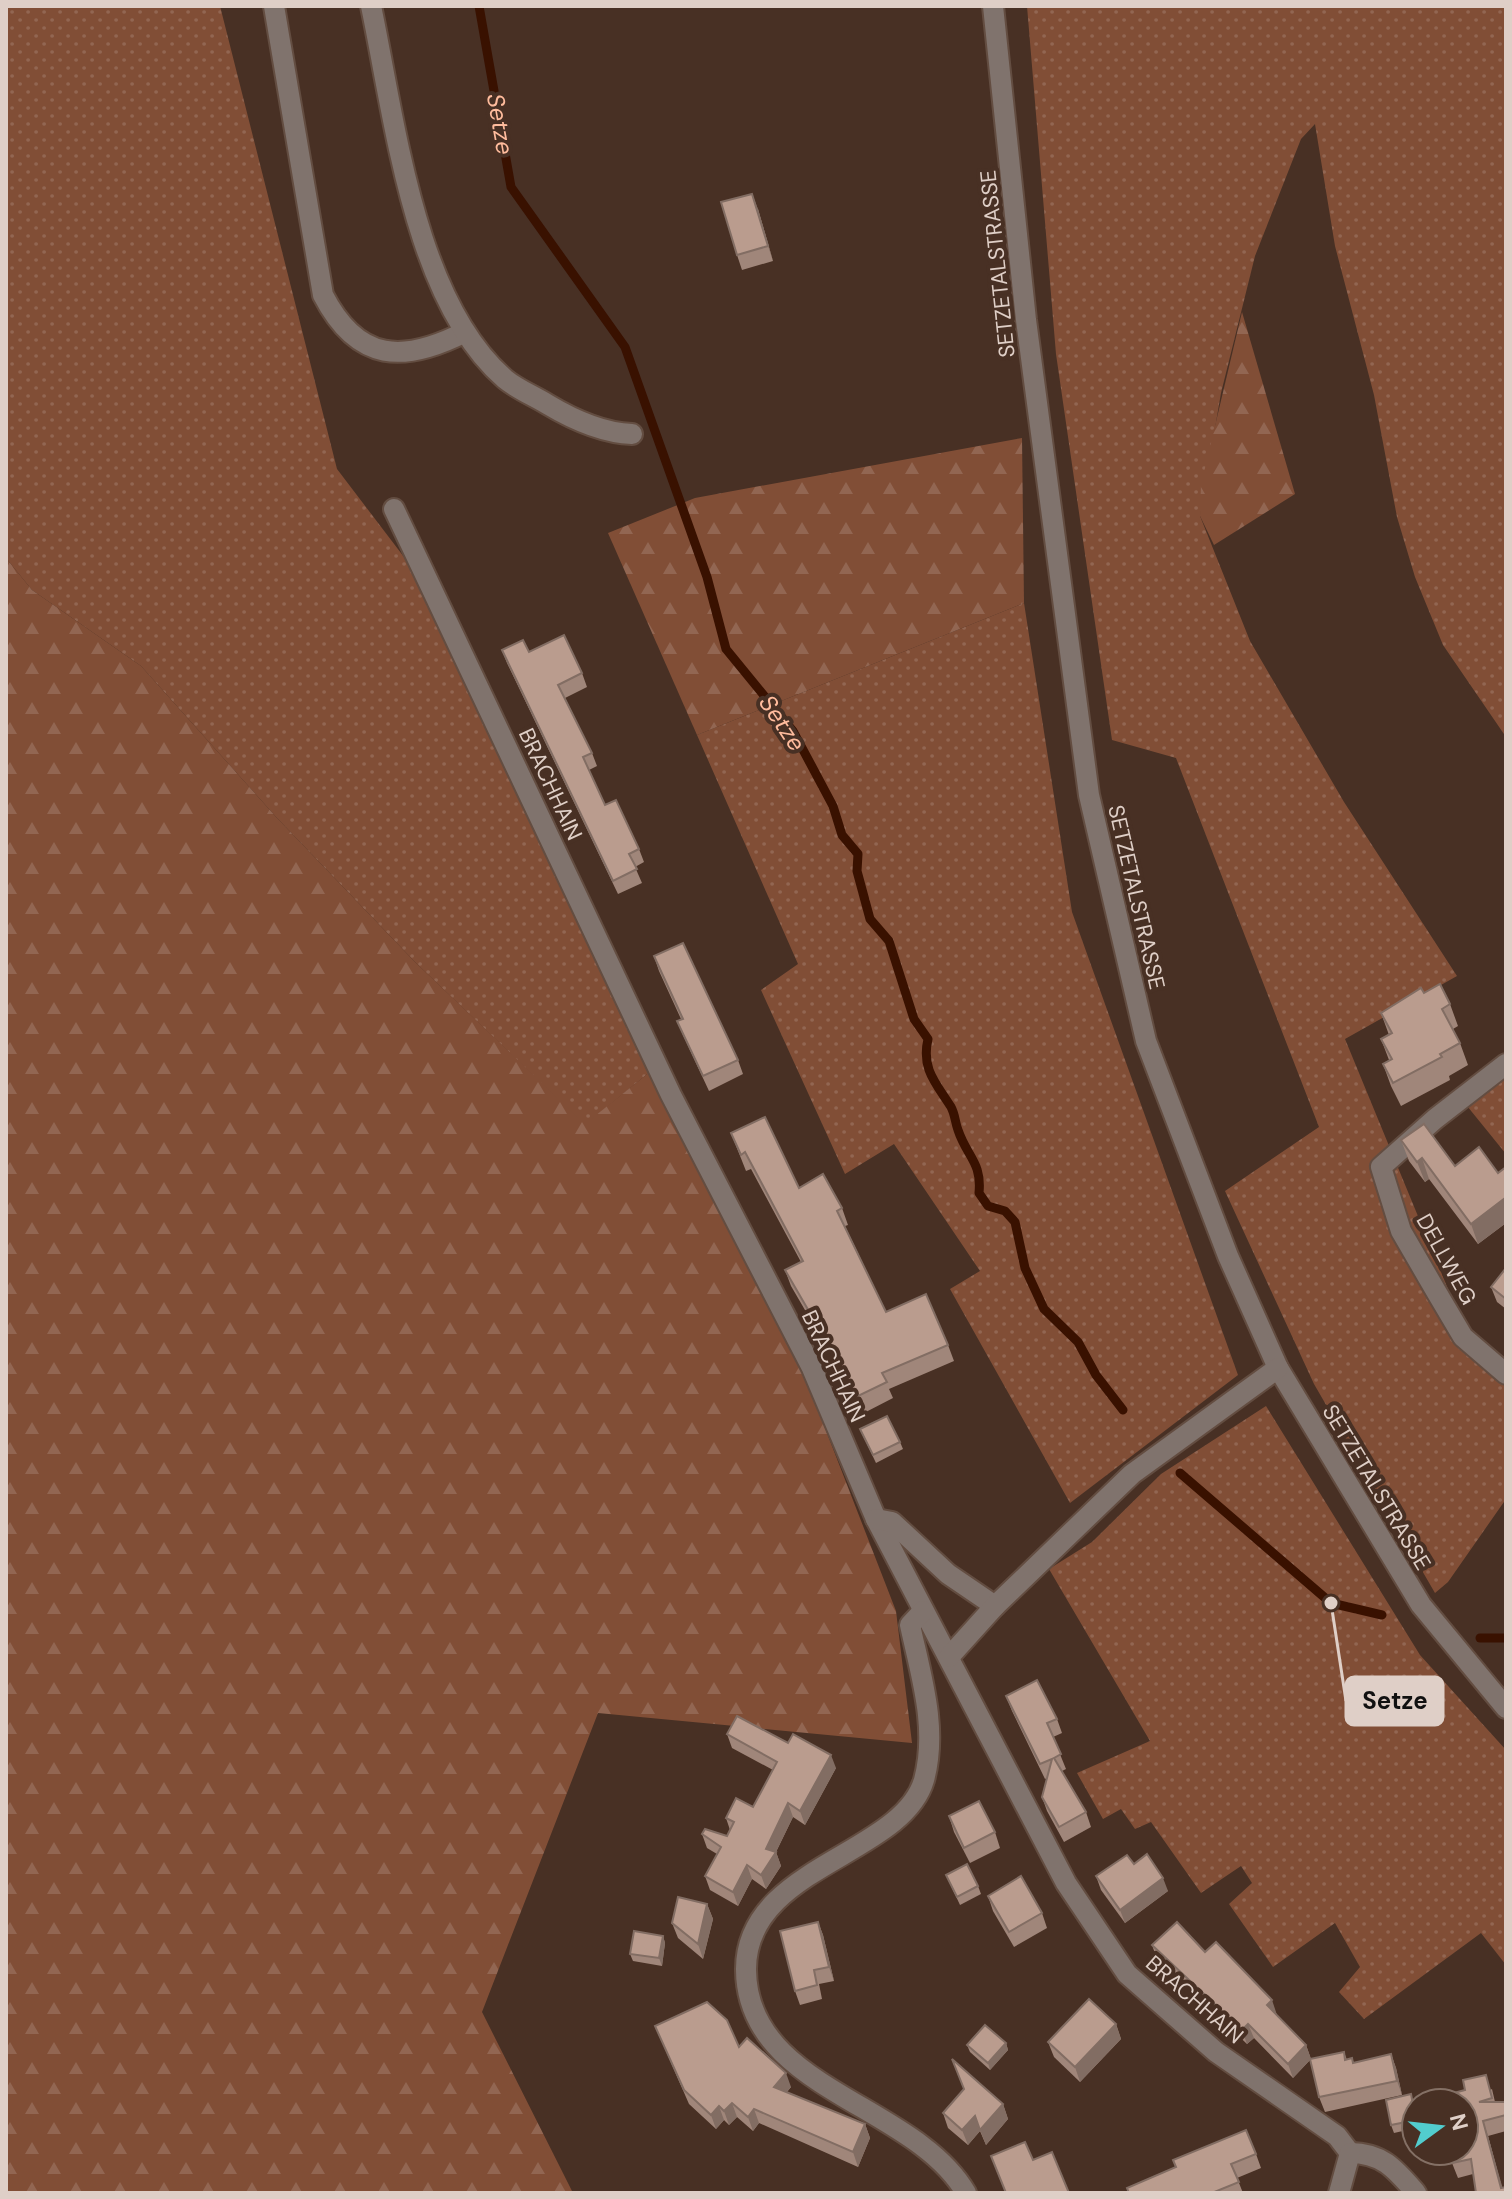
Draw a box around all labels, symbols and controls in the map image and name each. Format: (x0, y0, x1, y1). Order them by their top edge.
water label: Setze (480, 91, 521, 157)
street label: SETZETALSTRASSE (973, 169, 1022, 359)
water label: Setze (752, 688, 813, 757)
street label: BRACHHAIN (512, 723, 589, 845)
street label: SETZETALSTRASSE (1101, 802, 1172, 992)
street label: DELLWEG (1410, 1209, 1483, 1310)
street label: BRACHHAIN (795, 1305, 872, 1427)
street label: SETZETALSTRASSE (1316, 1399, 1438, 1575)
callout: Setze (1346, 1677, 1443, 1725)
text: Setze (1362, 1685, 1428, 1716)
street label: BRACHHAIN (1140, 1949, 1250, 2050)
north arrow (1400, 2087, 1480, 2167)
text: N (1443, 2110, 1475, 2133)

